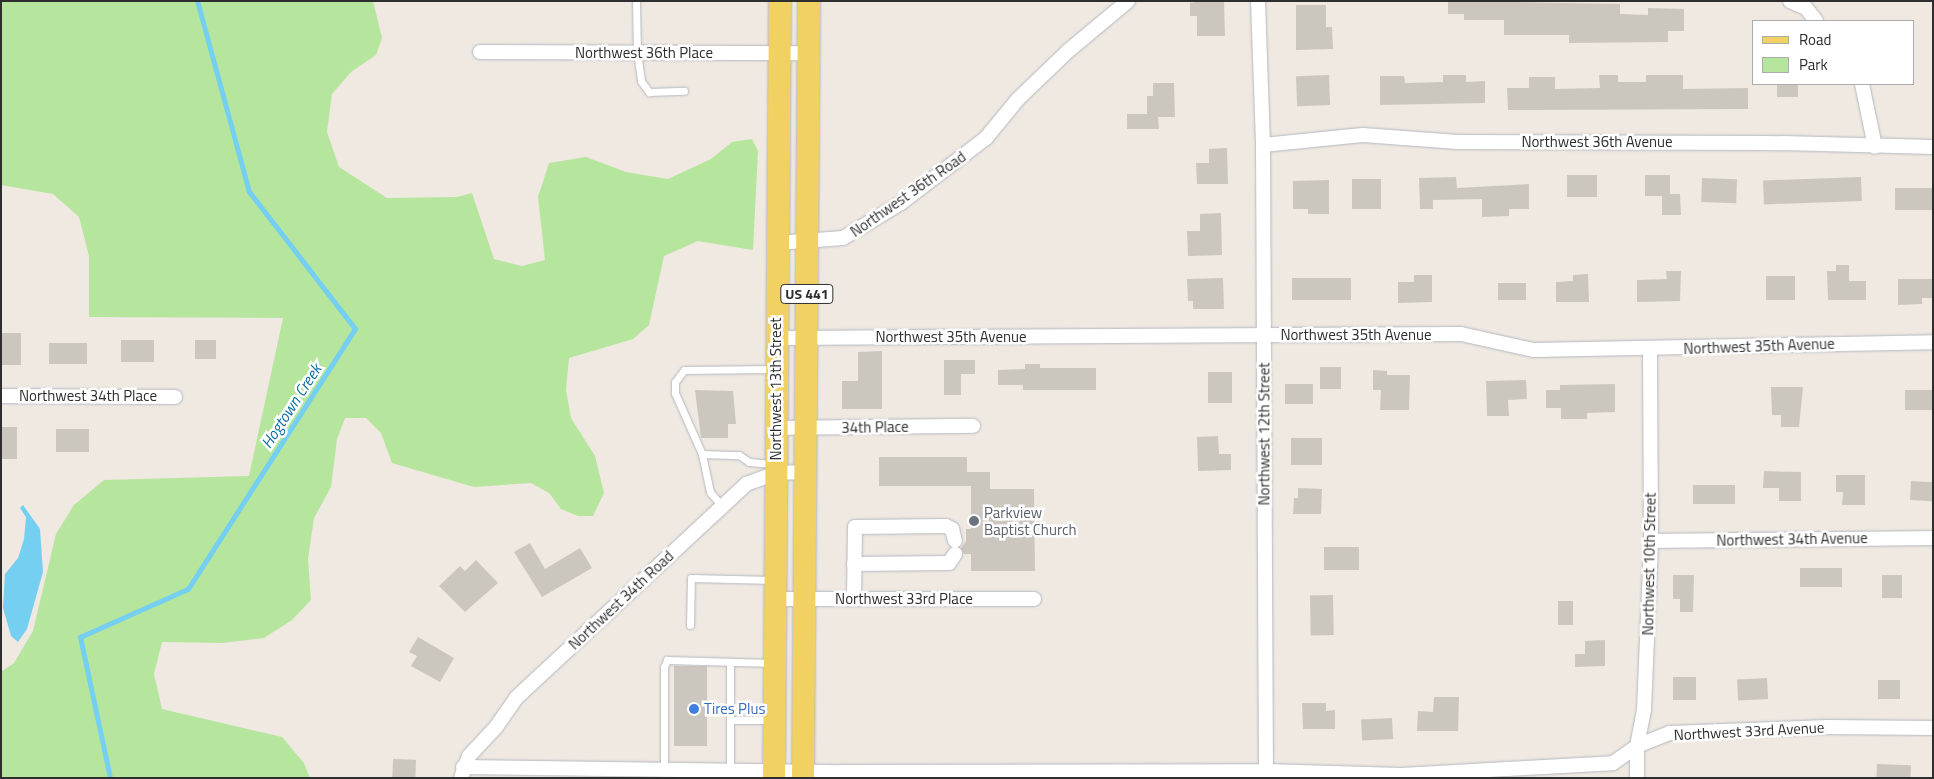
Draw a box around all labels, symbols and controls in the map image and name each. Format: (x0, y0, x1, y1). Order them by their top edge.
legend (1752, 20, 1914, 85)
text: Road (1799, 28, 1831, 51)
street label: Northwest 36th Place (575, 44, 713, 62)
text: Park (1799, 53, 1828, 76)
street label: Northwest 36th Avenue (1521, 133, 1673, 151)
street label: Northwest 36th Road (847, 147, 969, 241)
road number: US 441 (780, 282, 834, 306)
street label: Northwest 13th Street (767, 318, 785, 460)
street label: Northwest 35th Avenue (1280, 326, 1432, 344)
street label: Northwest 35th Avenue (875, 328, 1027, 346)
street label: Northwest 35th Avenue (1683, 334, 1835, 358)
water label: Hogtown Creek (257, 360, 325, 452)
street label: Northwest 12th Street (1255, 363, 1273, 505)
street label: Northwest 34th Place (19, 387, 157, 405)
street label: 34th Place (841, 417, 909, 437)
street label: Northwest 10th Street (1639, 492, 1659, 636)
place label: Parkview Baptist Church (984, 503, 1077, 538)
marker: Parkview Baptist Church (968, 515, 980, 527)
street label: Northwest 34th Avenue (1716, 529, 1868, 549)
street label: Northwest 34th Road (565, 547, 677, 653)
street label: Northwest 33rd Place (835, 590, 973, 608)
place label: Tires Plus (704, 700, 765, 718)
marker: Tires Plus (688, 703, 700, 715)
street label: Northwest 33rd Avenue (1673, 718, 1825, 744)

